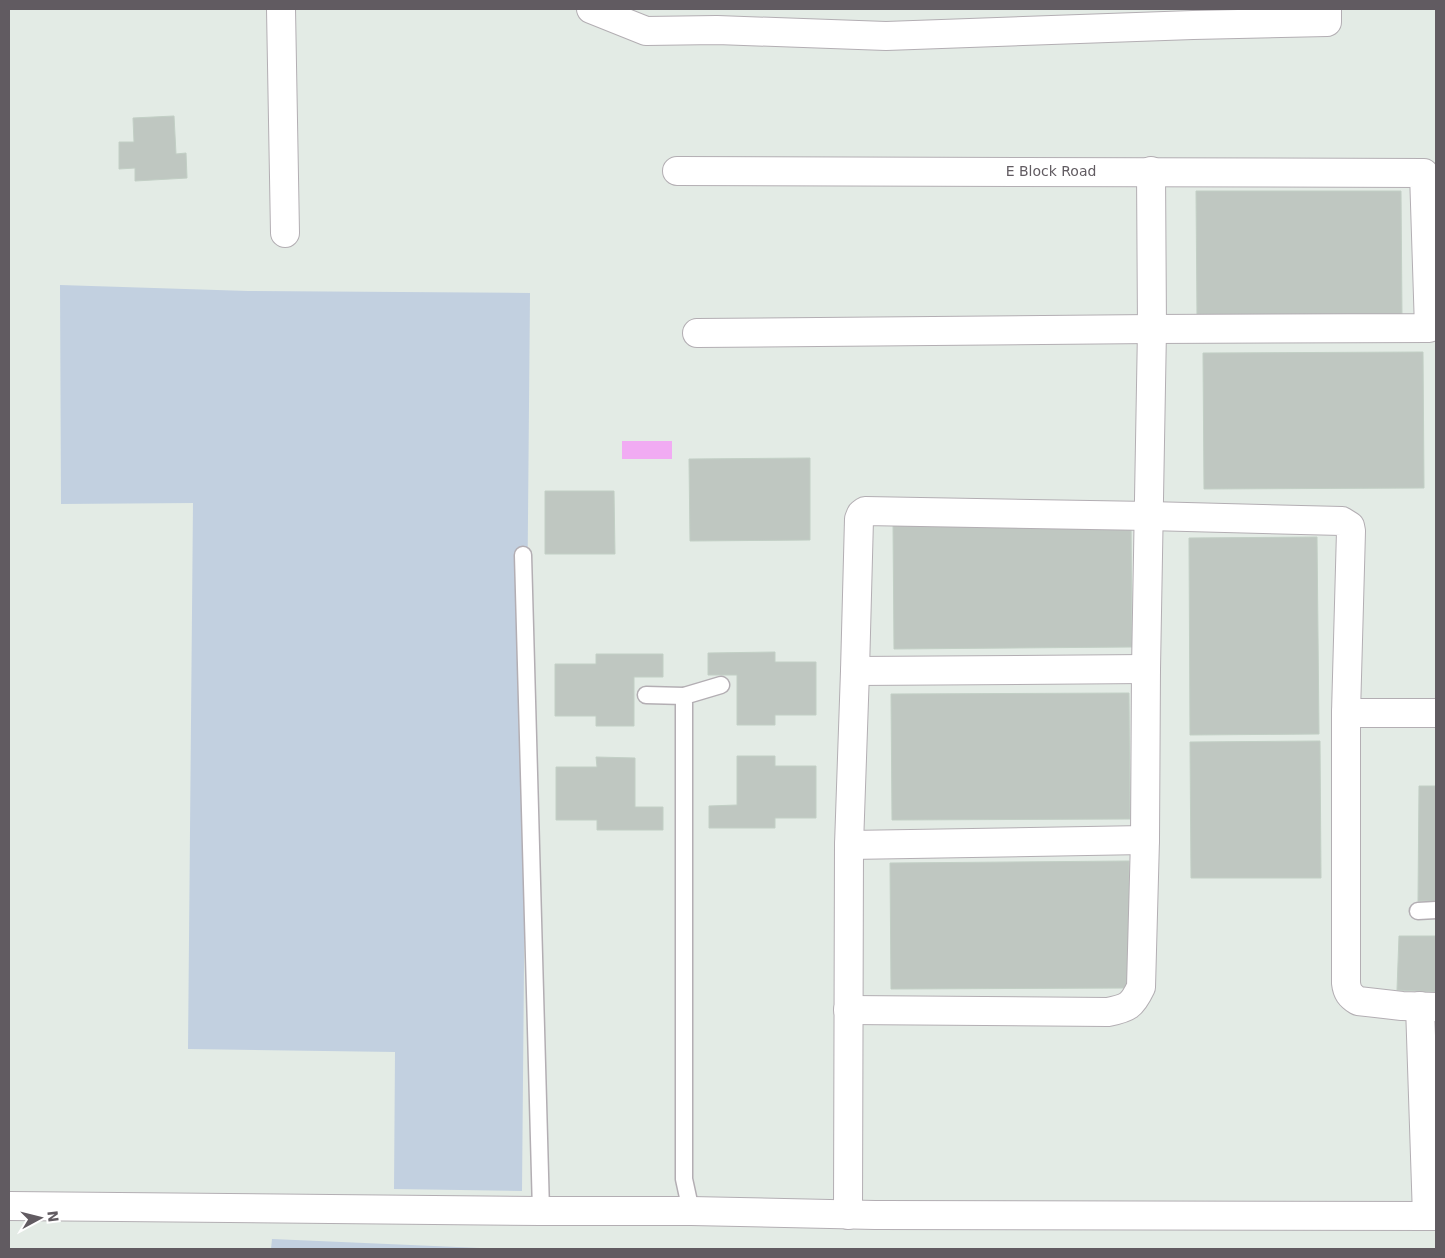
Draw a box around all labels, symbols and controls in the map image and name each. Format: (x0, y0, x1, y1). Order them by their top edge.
street label: E Block Road (1006, 163, 1096, 179)
north arrow (15, 1193, 65, 1243)
text: N (44, 1210, 62, 1223)

